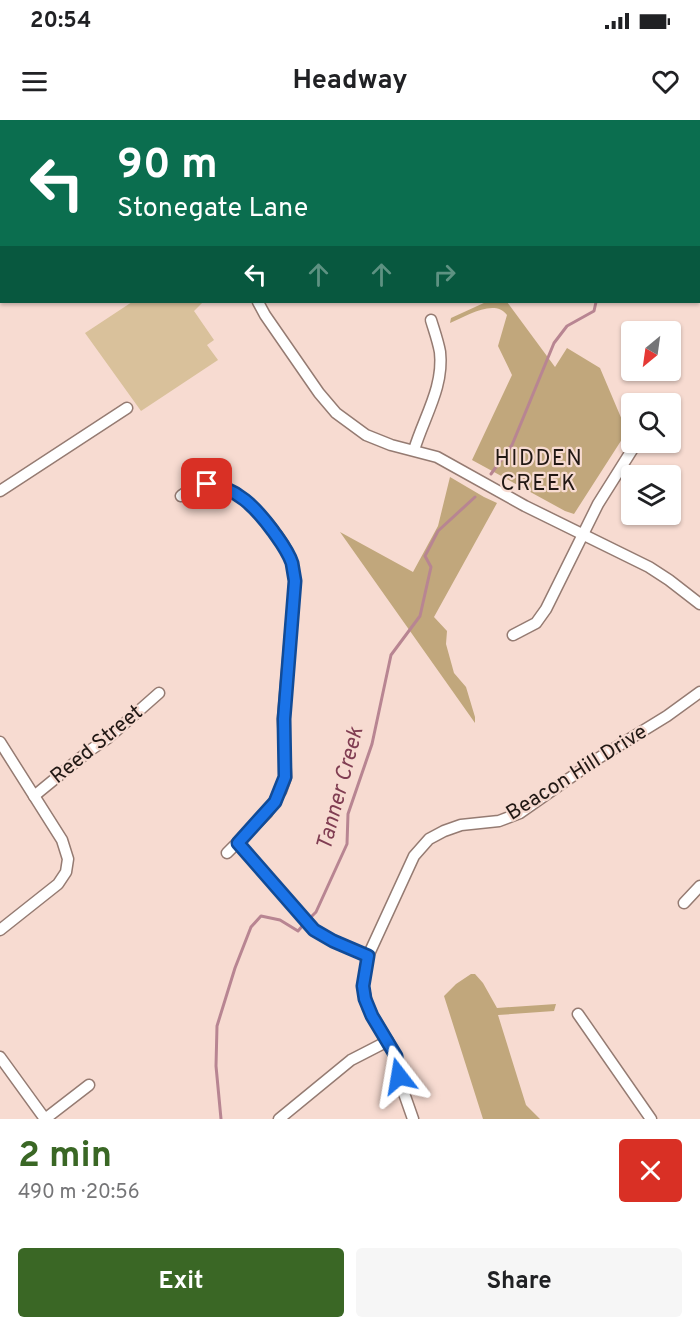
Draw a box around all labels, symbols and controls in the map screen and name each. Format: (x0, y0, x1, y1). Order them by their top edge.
text: 20:54 (30, 8, 91, 35)
text: Headway (292, 64, 408, 98)
icon: menu (18, 65, 51, 98)
icon: heart (649, 65, 682, 98)
text: 90 m (117, 140, 218, 193)
icon: left (18, 144, 96, 222)
text: Stonegate Lane (117, 192, 308, 226)
icon: left (239, 258, 272, 291)
icon: ahead (302, 258, 335, 291)
icon: ahead (365, 258, 398, 291)
icon: right (428, 258, 461, 291)
north arrow (621, 321, 681, 381)
map controls (621, 321, 681, 525)
button: search (621, 393, 681, 453)
district label: HIDDEN CREEK (495, 446, 583, 498)
pin (181, 458, 232, 509)
button: layers (621, 465, 681, 525)
icon: arrive (190, 467, 223, 500)
street label: Reed Street (45, 699, 149, 791)
street label: Beacon Hill Drive (501, 719, 653, 827)
water label: Tanner Creek (312, 723, 371, 854)
position arrow (367, 1044, 431, 1108)
text: 2 min (18, 1134, 112, 1180)
button: close (619, 1139, 682, 1202)
text: 490 m · 20:56 (18, 1180, 140, 1206)
button: Exit (18, 1248, 344, 1317)
button: Share (356, 1248, 682, 1317)

